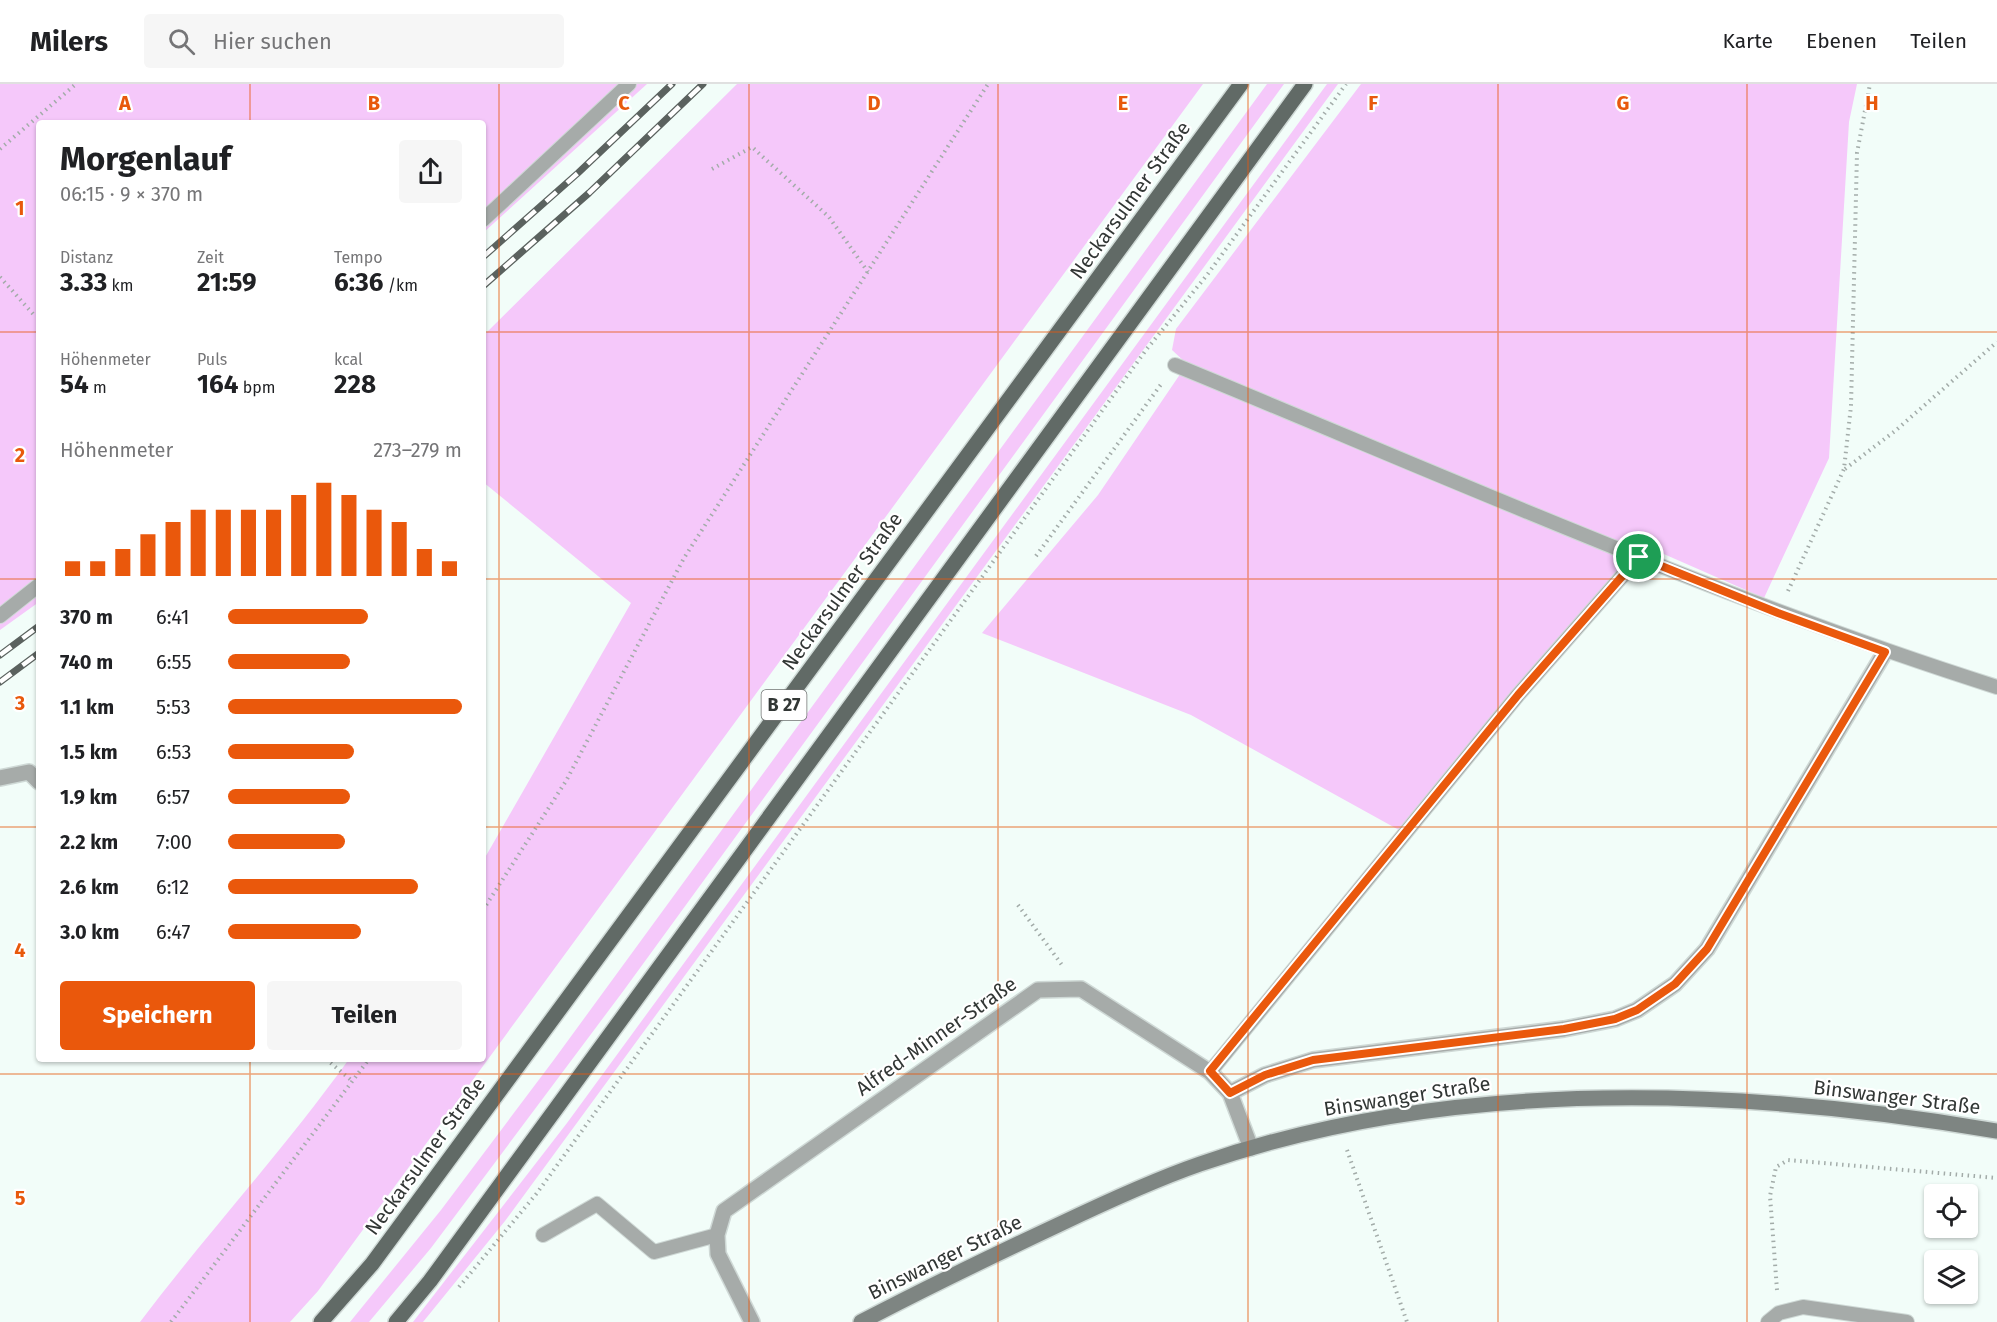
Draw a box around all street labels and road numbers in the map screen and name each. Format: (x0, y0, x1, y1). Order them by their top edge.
street label: Neckarsulmer Straße (1065, 116, 1195, 284)
street label: Neckarsulmer Straße (777, 507, 907, 675)
road number: B 27 (762, 690, 806, 720)
street label: Alfred-Minner-Straße (851, 971, 1021, 1101)
street label: Binswanger Straße (1322, 1071, 1492, 1121)
street label: Neckarsulmer Straße (360, 1072, 490, 1240)
street label: Binswanger Straße (1812, 1075, 1982, 1119)
street label: Binswanger Straße (864, 1209, 1026, 1305)

